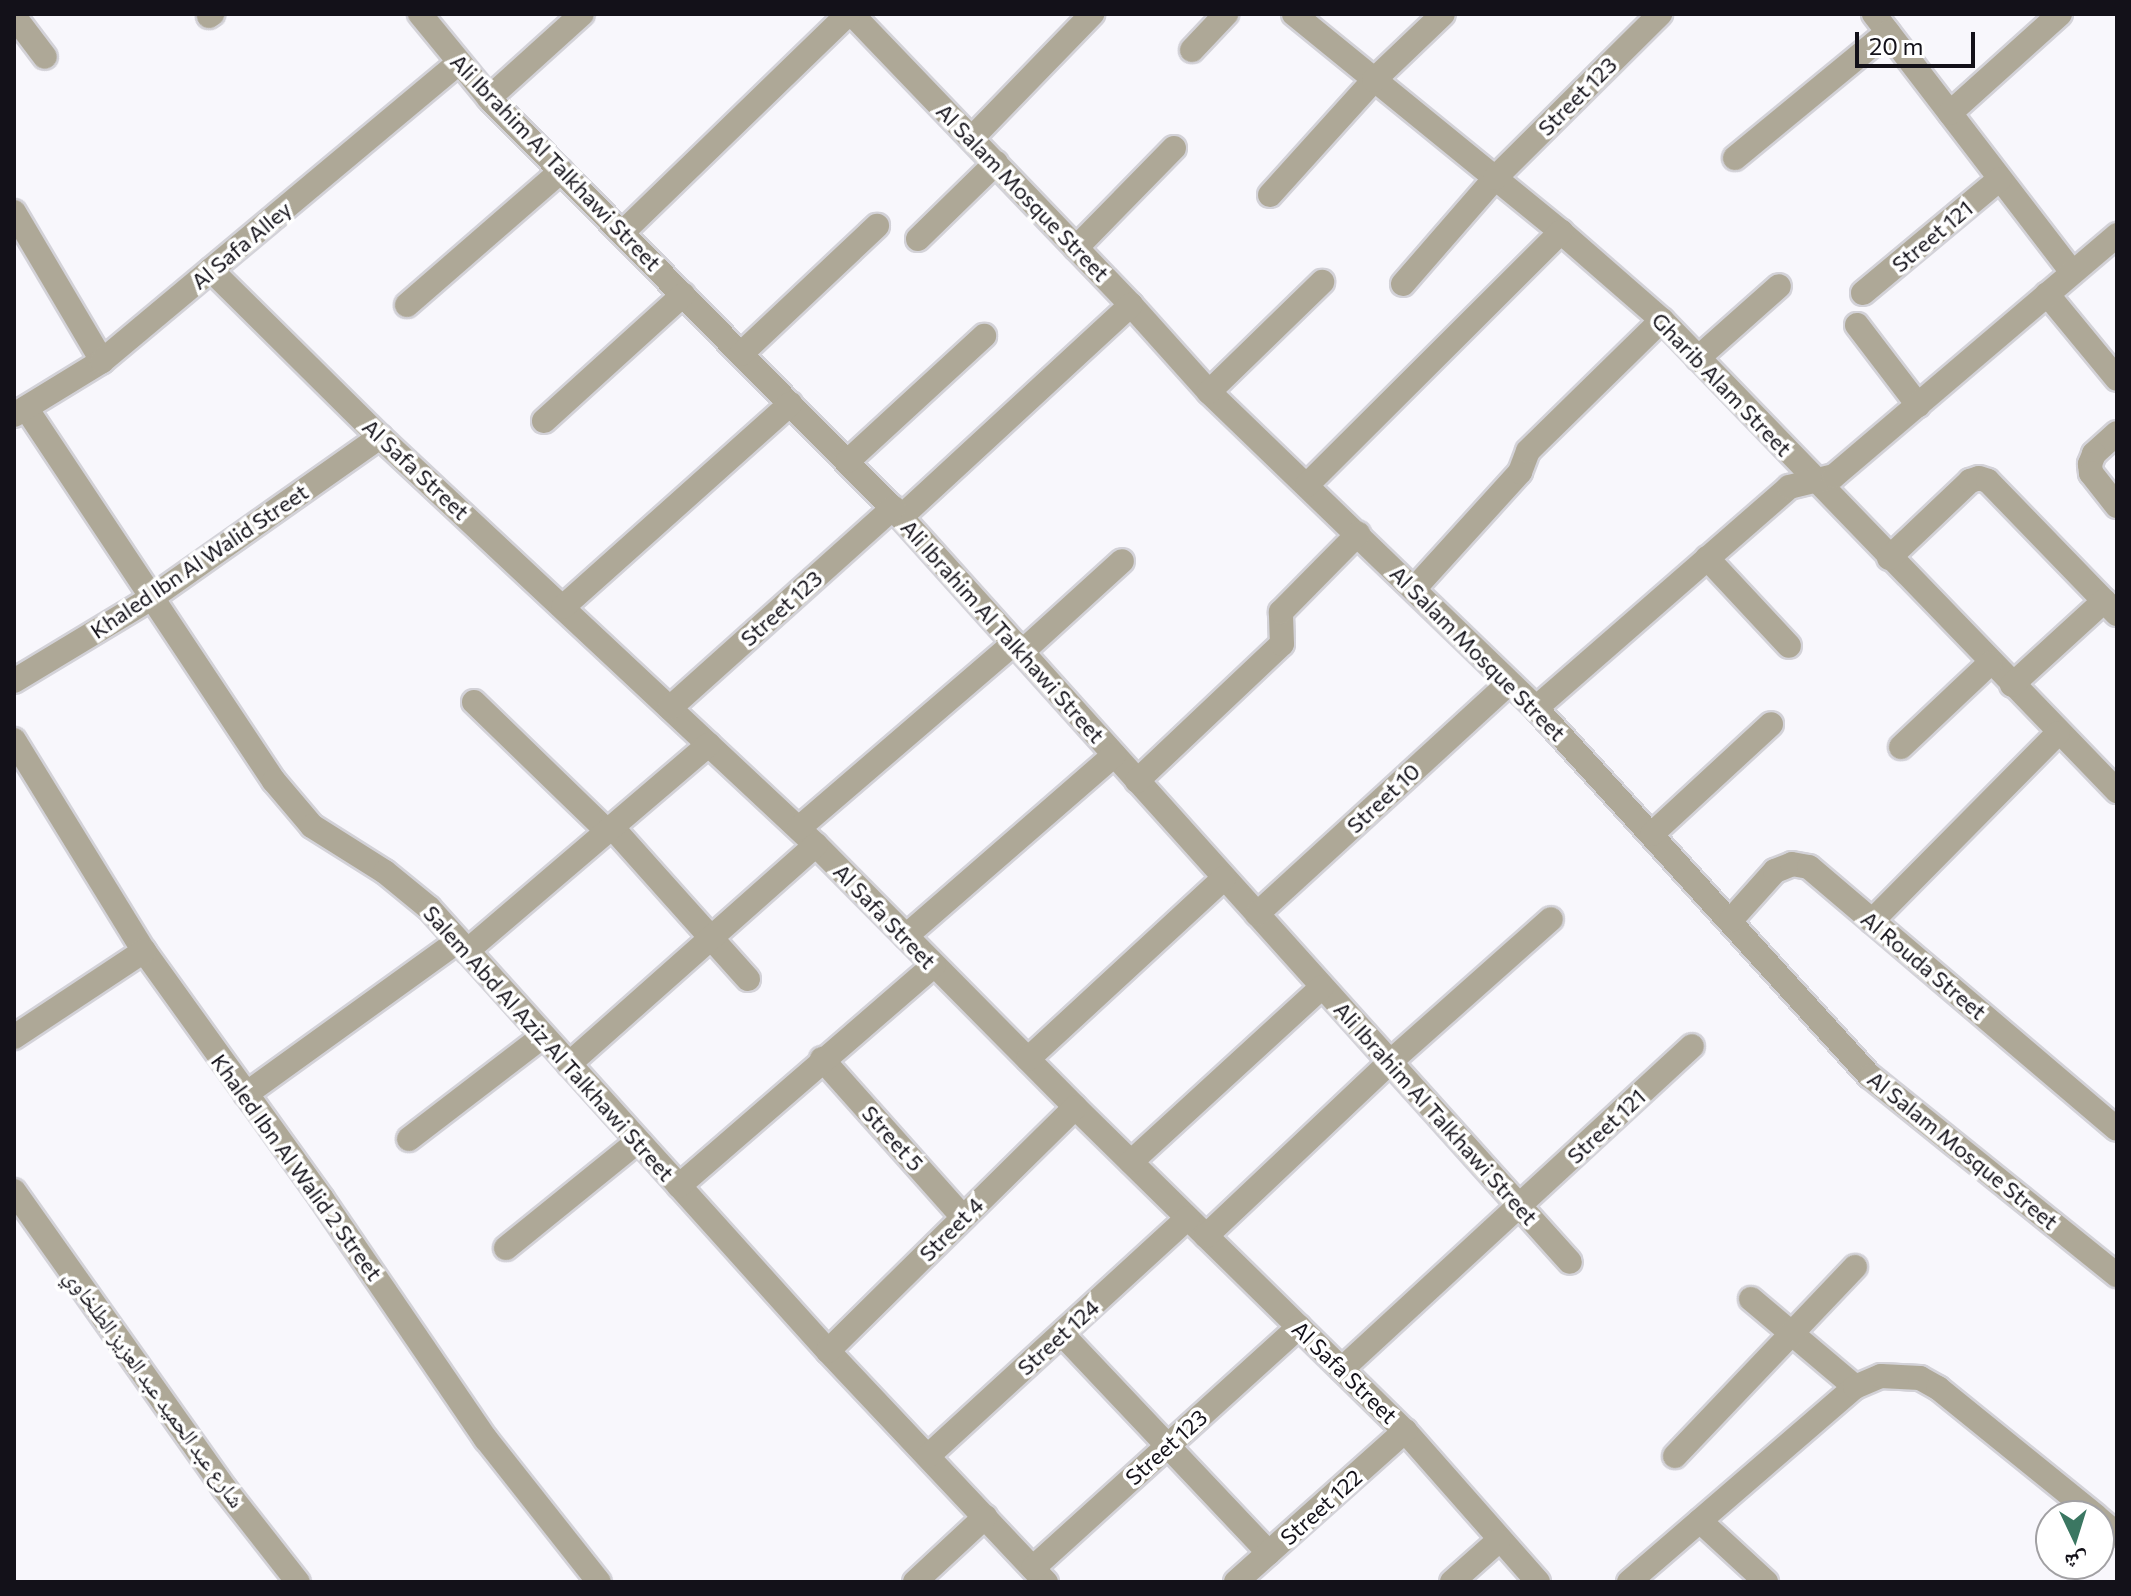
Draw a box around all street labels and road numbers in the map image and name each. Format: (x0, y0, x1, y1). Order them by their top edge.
street label: Ali Ibrahim Al Talkhawi Street (445, 48, 667, 276)
street label: Street 123 (1532, 51, 1622, 141)
street label: Al Salam Mosque Street (931, 98, 1115, 286)
street label: Al Safa Alley (186, 195, 296, 295)
street label: Street 121 (1886, 195, 1978, 277)
street label: Gharib Alam Street (1647, 307, 1797, 461)
street label: Al Safa Street (357, 413, 475, 525)
street label: Khaled Ibn Al Walid Street (85, 478, 313, 644)
street label: Ali Ibrahim Al Talkhawi Street (896, 514, 1110, 748)
street label: Al Salam Mosque Street (1385, 560, 1571, 746)
street label: Street 123 (735, 565, 827, 651)
street label: Street 10 (1341, 758, 1425, 838)
street label: Al Safa Street (828, 858, 942, 974)
street label: Salem Abd Al Aziz Al Talkhawi Street (418, 900, 680, 1186)
street label: Al Rouda Street (1856, 905, 1992, 1025)
street label: Ali Ibrahim Al Talkhawi Street (1329, 996, 1543, 1230)
street label: Khaled Ibn Al Walid 2 Street (206, 1049, 388, 1285)
street label: Al Salam Mosque Street (1863, 1065, 2063, 1235)
street label: Street 121 (1561, 1083, 1651, 1169)
street label: Street 5 (857, 1100, 929, 1176)
street label: Street 4 (914, 1192, 988, 1266)
street label: شارع عبد الحميد عبد العزيز الطلخاوي (60, 1264, 250, 1512)
street label: Street 124 (1012, 1293, 1104, 1381)
street label: Al Safa Street (1287, 1315, 1403, 1429)
street label: Street 123 (1120, 1404, 1212, 1490)
street label: Street 122 (1275, 1464, 1367, 1550)

